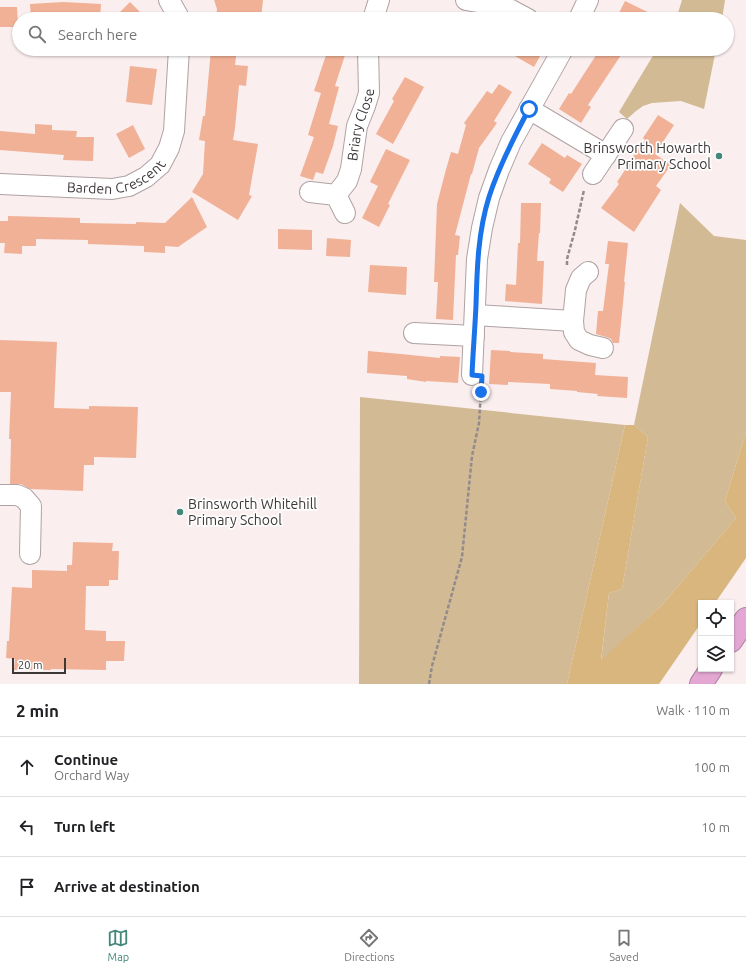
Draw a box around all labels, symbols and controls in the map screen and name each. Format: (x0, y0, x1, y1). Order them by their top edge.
search box (12, 12, 734, 56)
icon: search (26, 23, 48, 45)
text: Search here (58, 26, 137, 43)
street label: Briary Close (344, 88, 377, 162)
route start (520, 100, 538, 118)
place label: Brinsworth Howarth Primary School (584, 140, 711, 172)
marker: Brinsworth Howarth Primary School (714, 151, 724, 161)
street label: Barden Crescent (67, 157, 169, 197)
route end (472, 383, 490, 401)
place label: Brinsworth Whitehill Primary School (188, 496, 317, 528)
marker: Brinsworth Whitehill Primary School (175, 507, 185, 517)
map controls (698, 600, 734, 672)
button: locate (698, 600, 734, 636)
button: layers (698, 636, 734, 672)
scale bar (12, 656, 66, 675)
text: 20 m (18, 659, 42, 671)
text: 2 min (16, 701, 59, 720)
text: Walk · 110 m (656, 703, 730, 717)
text: Continue (54, 751, 118, 768)
icon: ahead (16, 756, 38, 778)
text: 100 m (694, 760, 730, 774)
text: Orchard Way (54, 768, 129, 782)
icon: left (16, 816, 38, 838)
text: Turn left (54, 818, 115, 835)
text: 10 m (701, 820, 730, 834)
icon: arrive (16, 876, 38, 898)
text: Arrive at destination (54, 878, 200, 895)
tab: Map (107, 927, 129, 963)
tab: Directions (344, 927, 395, 963)
tab: Saved (609, 927, 639, 963)

